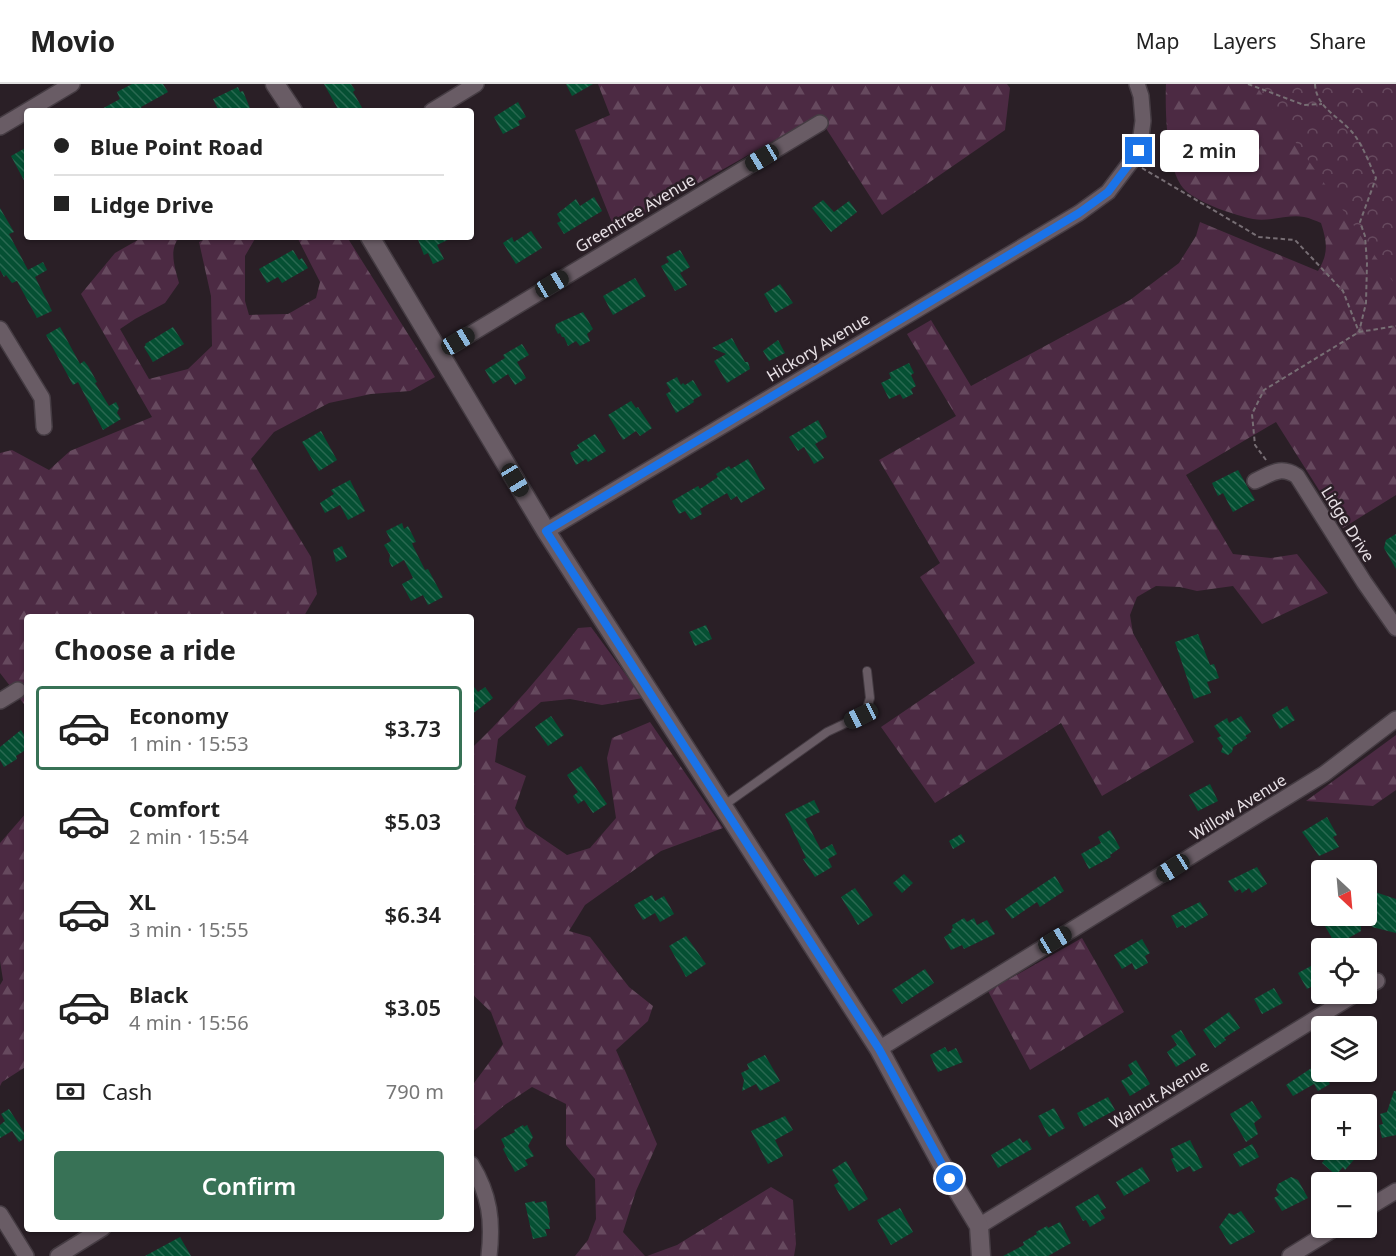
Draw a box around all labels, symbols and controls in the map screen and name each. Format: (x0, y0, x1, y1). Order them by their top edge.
text: Movio (30, 22, 115, 60)
text: Map (1136, 27, 1180, 55)
text: Layers (1213, 27, 1277, 55)
text: Share (1310, 27, 1366, 55)
callout: 2 min (1160, 130, 1259, 172)
text: Blue Point Road (90, 131, 263, 161)
route end (1125, 137, 1152, 164)
text: 2 min (1182, 137, 1237, 164)
car (742, 141, 782, 175)
street label: Greentree Avenue (571, 168, 699, 258)
text: Lidge Drive (90, 189, 214, 219)
car (532, 267, 572, 301)
street label: Hickory Avenue (762, 307, 874, 387)
car (438, 324, 478, 358)
car (498, 460, 532, 500)
street label: Lidge Drive (1316, 482, 1380, 566)
text: Choose a ride (54, 631, 236, 668)
text: Economy (129, 700, 228, 730)
car (841, 700, 881, 732)
icon: car (57, 701, 111, 755)
text: $3.73 (385, 713, 441, 743)
text: 1 min · 15:53 (129, 730, 249, 757)
street label: Willow Avenue (1186, 769, 1290, 845)
text: Comfort (129, 793, 220, 823)
icon: car (57, 794, 111, 848)
text: $5.03 (385, 806, 441, 836)
text: 2 min · 15:54 (129, 823, 249, 850)
car (1153, 851, 1193, 885)
north arrow (1311, 860, 1377, 926)
map controls (1311, 860, 1377, 1238)
text: XL (129, 886, 156, 916)
icon: car (57, 887, 111, 941)
text: $6.34 (385, 899, 441, 929)
text: 3 min · 15:55 (129, 916, 249, 943)
car (1035, 923, 1075, 957)
button: locate (1311, 938, 1377, 1004)
text: Black (129, 979, 188, 1009)
icon: car (57, 980, 111, 1034)
text: $3.05 (385, 992, 441, 1022)
text: 4 min · 15:56 (129, 1009, 249, 1036)
button: layers (1311, 1016, 1377, 1082)
street label: Walnut Avenue (1105, 1055, 1213, 1133)
icon: cash (54, 1075, 87, 1108)
text: Cash (102, 1076, 152, 1106)
text: 790 m (386, 1078, 444, 1105)
button: + (1311, 1094, 1377, 1160)
button: Confirm (54, 1151, 444, 1220)
route start (936, 1165, 963, 1192)
button: − (1311, 1172, 1377, 1238)

